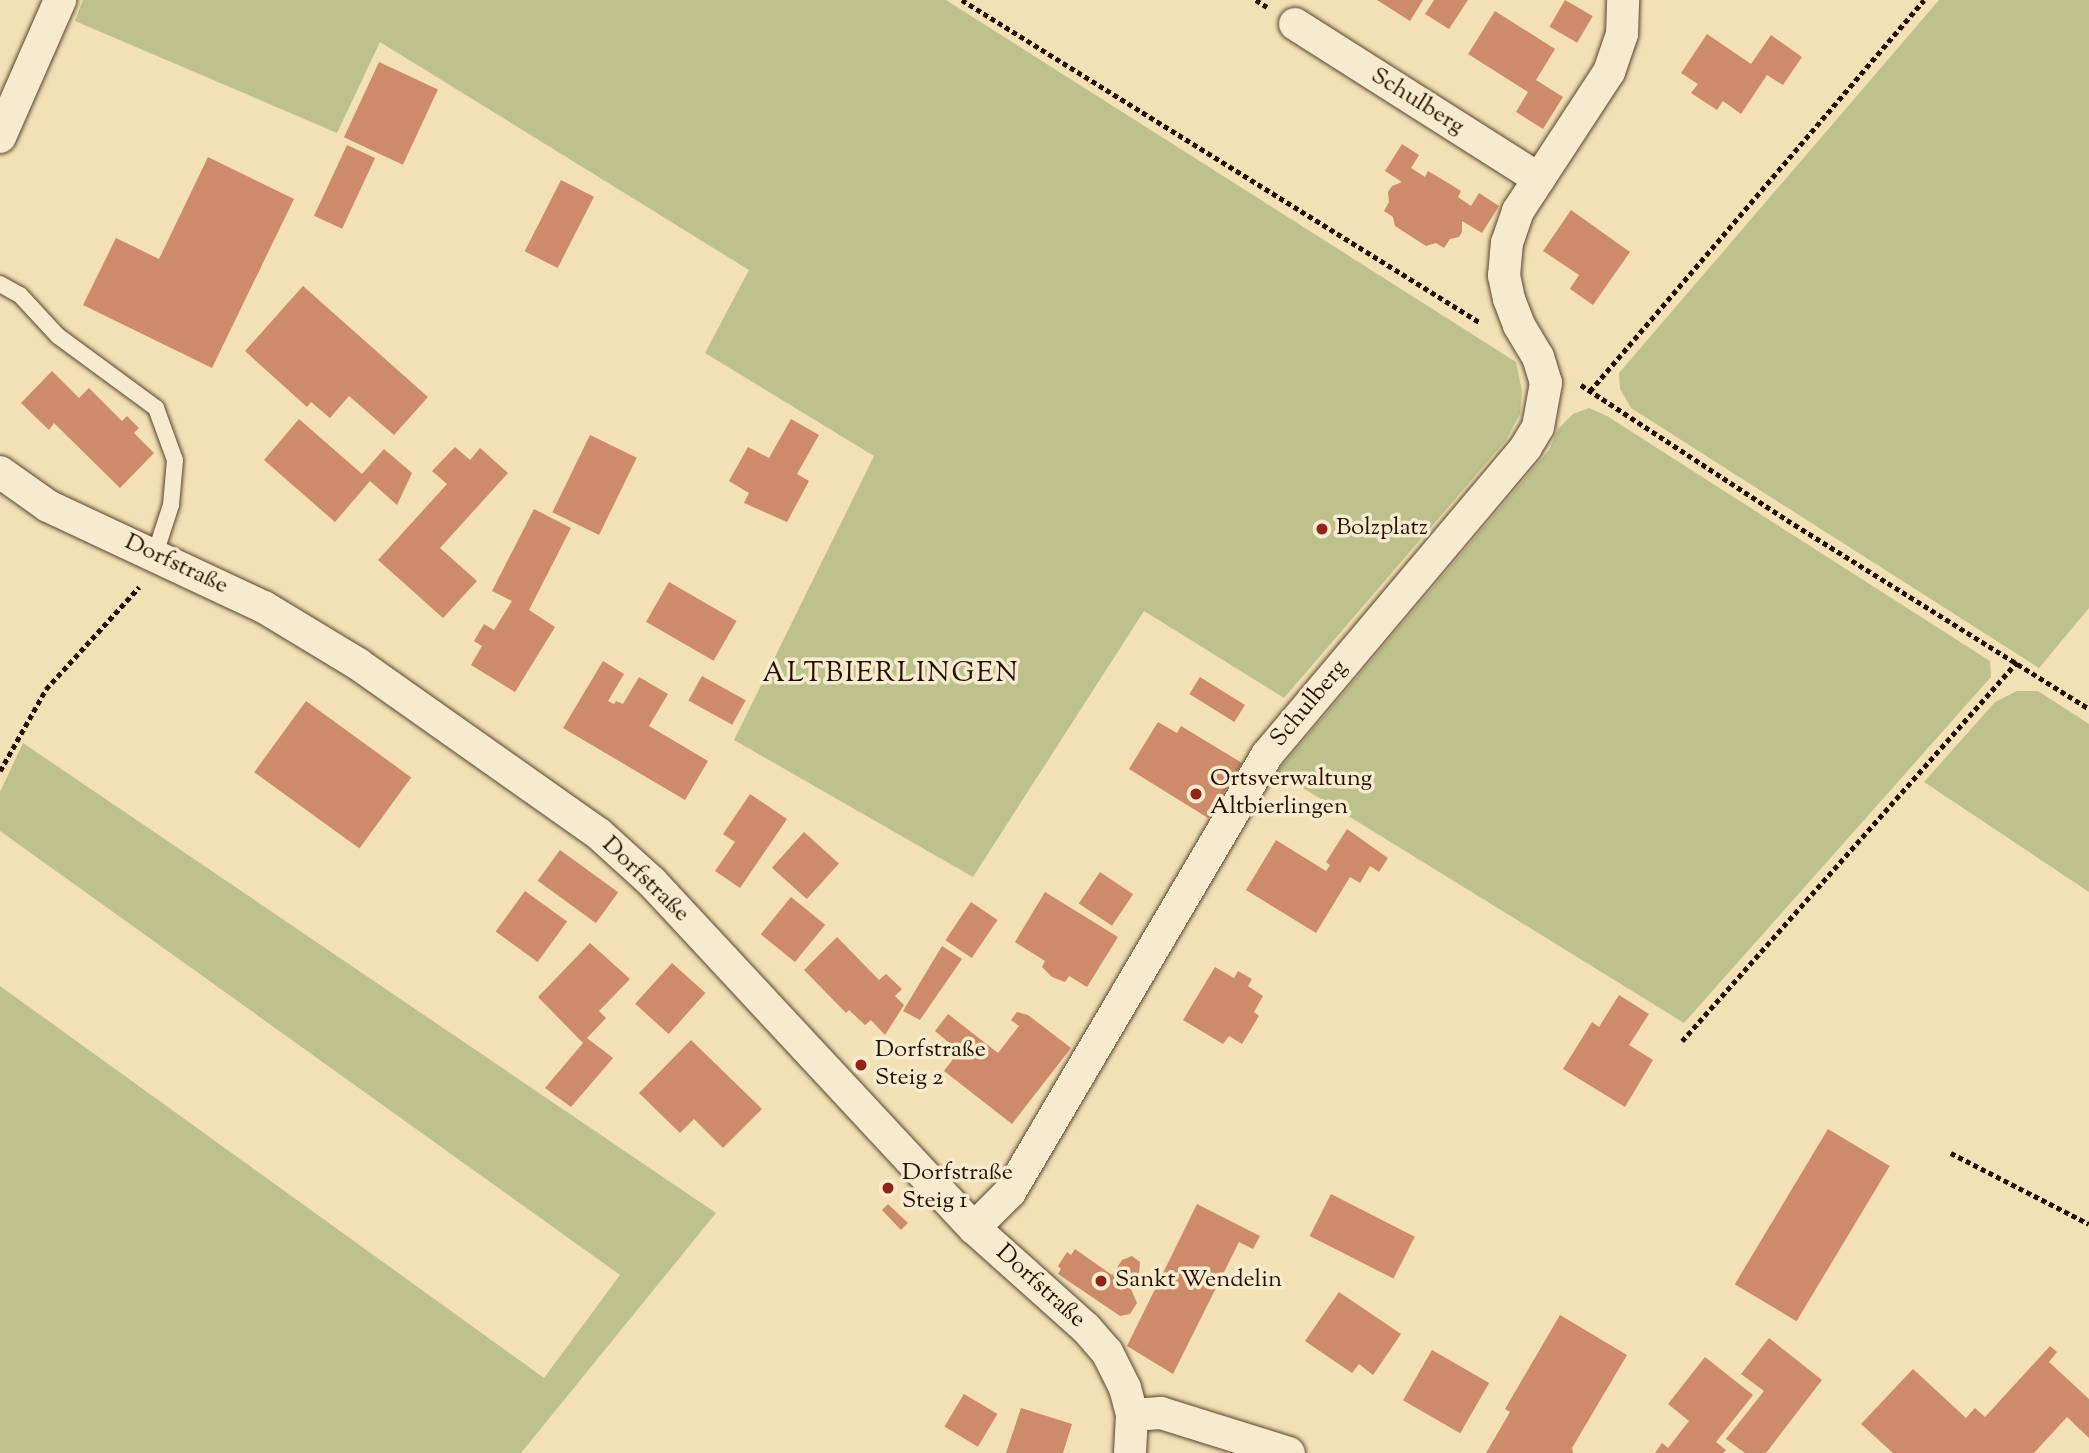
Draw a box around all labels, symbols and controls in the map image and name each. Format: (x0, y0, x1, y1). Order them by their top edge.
street label: Schulberg (1365, 62, 1469, 142)
place label: Bolzplatz (1336, 515, 1428, 543)
marker: Bolzplatz (1314, 521, 1330, 537)
street label: Dorfstraße (120, 529, 232, 601)
street label: Schulberg (1265, 655, 1355, 753)
district label: ALTBIERLINGEN (764, 657, 1018, 691)
place label: Ortsverwaltung Altbierlingen (1210, 766, 1372, 822)
marker: Ortsverwaltung Altbierlingen (1188, 786, 1204, 802)
street label: Dorfstraße (595, 831, 695, 929)
place label: Dorfstraße Steig 2 (875, 1037, 986, 1093)
marker: Dorfstraße Steig 2 (853, 1057, 869, 1073)
place label: Dorfstraße Steig 1 (902, 1160, 1013, 1216)
marker: Dorfstraße Steig 1 (880, 1180, 896, 1196)
street label: Dorfstraße (989, 1239, 1091, 1335)
place label: Sankt Wendelin (1115, 1267, 1282, 1295)
marker: Sankt Wendelin (1093, 1273, 1109, 1289)

